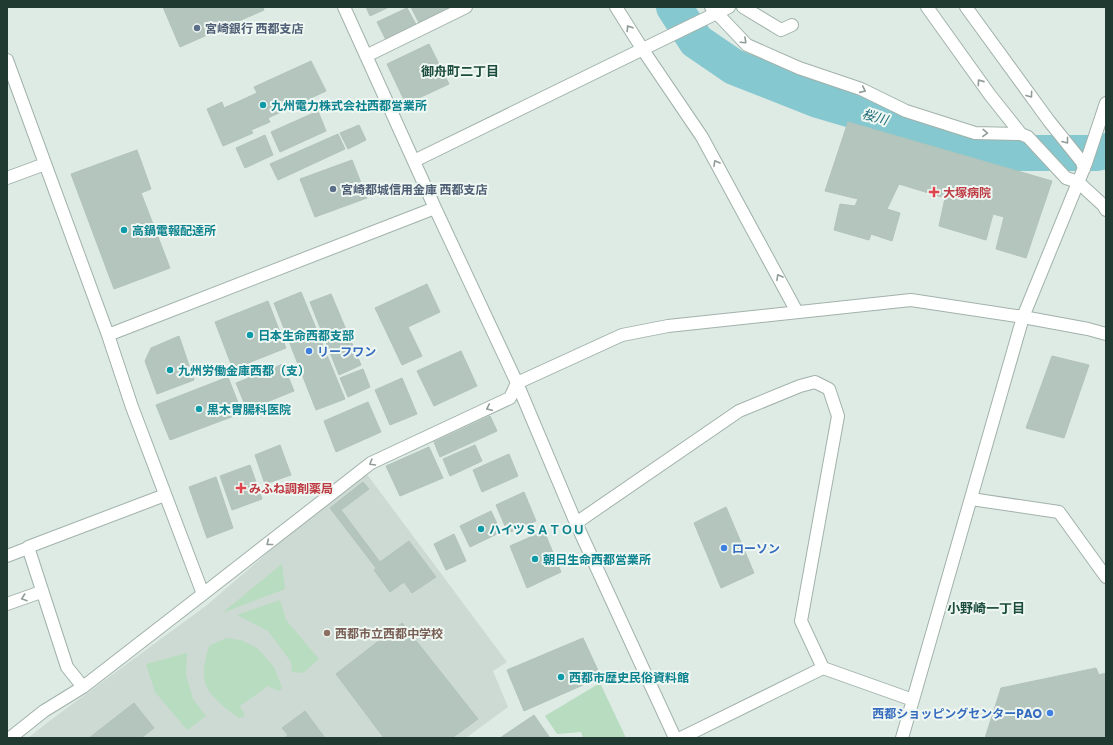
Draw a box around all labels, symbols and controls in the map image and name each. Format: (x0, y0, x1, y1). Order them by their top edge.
place label: 宮崎銀行 西都支店 (205, 20, 304, 37)
marker: 宮崎銀行 西都支店 (192, 23, 202, 33)
one-way arrow (627, 25, 634, 32)
one-way arrow (739, 36, 747, 44)
district label: 御舟町二丁目 (421, 62, 499, 81)
one-way arrow (978, 79, 985, 86)
one-way arrow (859, 85, 867, 93)
one-way arrow (1025, 90, 1032, 97)
place label: 九州電力株式会社西都営業所 (271, 97, 427, 114)
marker: 九州電力株式会社西都営業所 (258, 100, 268, 110)
water label: 桜川 (860, 104, 892, 130)
one-way arrow (982, 129, 988, 137)
one-way arrow (1061, 137, 1068, 144)
one-way arrow (714, 160, 721, 167)
place label: 宮崎都城信用金庫 西都支店 (341, 181, 488, 198)
marker: 宮崎都城信用金庫 西都支店 (328, 184, 338, 194)
place label: 大塚病院 (943, 184, 991, 201)
marker: 大塚病院 (928, 186, 940, 198)
place label: 高鍋電報配達所 (132, 222, 216, 239)
marker: 高鍋電報配達所 (119, 225, 129, 235)
one-way arrow (776, 274, 783, 282)
place label: 日本生命西都支部 (258, 327, 354, 344)
marker: 日本生命西都支部 (245, 330, 255, 340)
place label: リーフワン (317, 343, 376, 360)
marker: リーフワン (304, 346, 314, 356)
place label: 九州労働金庫西都（支） (178, 362, 310, 379)
marker: 九州労働金庫西都（支） (165, 365, 175, 375)
place label: 黒木胃腸科医院 (207, 401, 291, 418)
one-way arrow (486, 403, 494, 411)
marker: 黒木胃腸科医院 (194, 404, 204, 414)
one-way arrow (369, 459, 376, 466)
place label: みふね調剤薬局 (249, 480, 333, 497)
marker: みふね調剤薬局 (236, 483, 246, 493)
place label: ハイツＳＡＴＯＵ (489, 521, 585, 538)
marker: ハイツＳＡＴＯＵ (476, 524, 486, 534)
one-way arrow (267, 538, 274, 545)
place label: ローソン (732, 540, 780, 557)
marker: ローソン (719, 543, 729, 553)
place label: 朝日生命西都営業所 (543, 551, 651, 568)
marker: 朝日生命西都営業所 (530, 554, 540, 564)
one-way arrow (21, 593, 28, 601)
district label: 小野崎一丁目 (947, 599, 1025, 618)
place label: 西都市立西都中学校 (335, 625, 443, 642)
marker: 西都市立西都中学校 (322, 628, 332, 638)
place label: 西都市歴史民俗資料館 (569, 669, 689, 686)
marker: 西都市歴史民俗資料館 (556, 672, 566, 682)
place label: 西都ショッピングセンターPAO (872, 705, 1043, 722)
marker: 西都ショッピングセンターPAO (1045, 708, 1055, 718)

